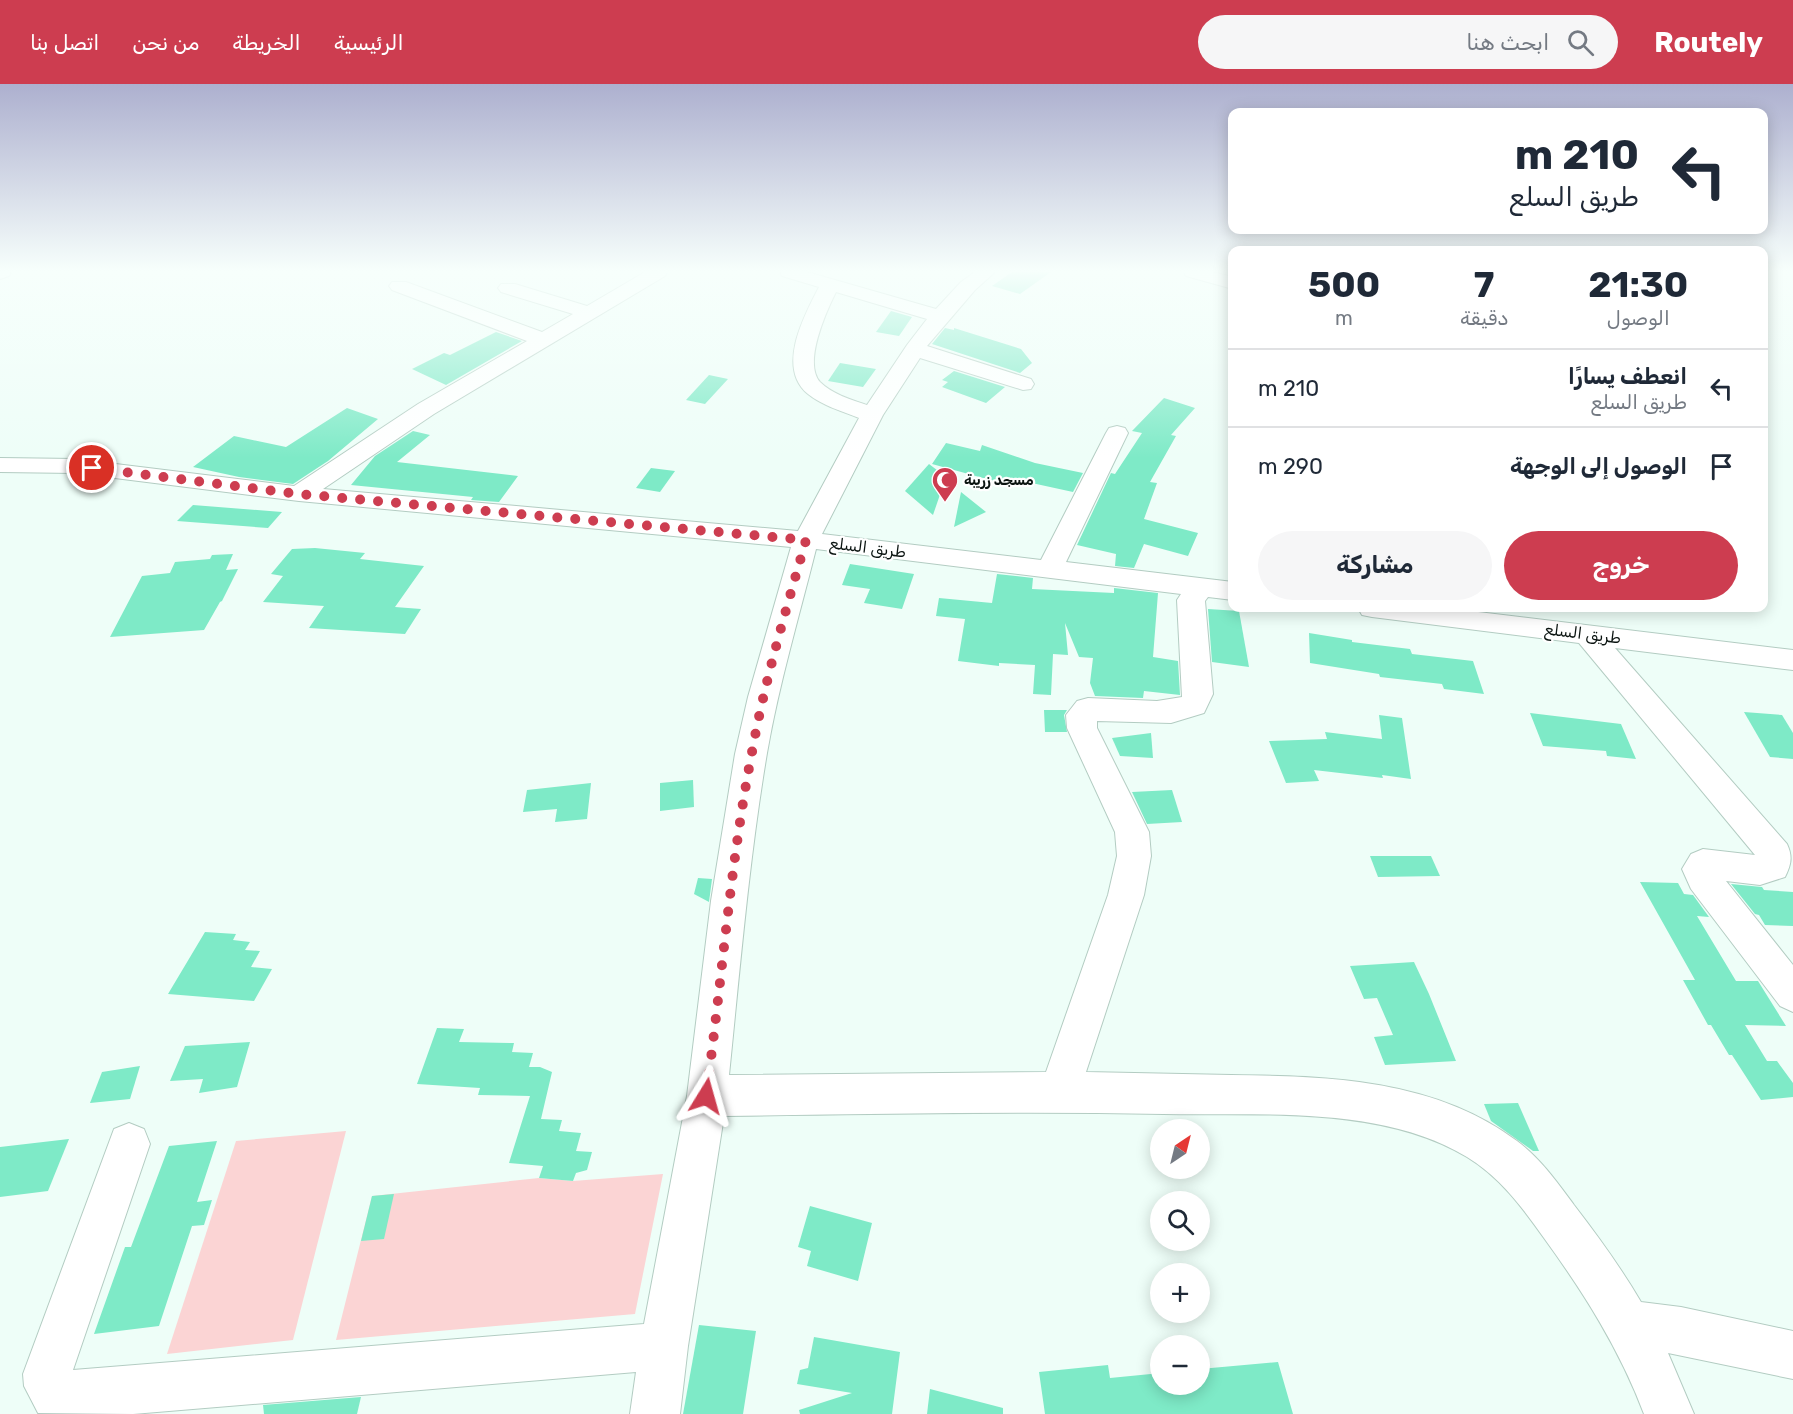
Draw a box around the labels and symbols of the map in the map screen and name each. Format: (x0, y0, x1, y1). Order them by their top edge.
pin (66, 442, 117, 493)
mosque icon: مسجد زريبة (930, 465, 960, 503)
place label: مسجد زريبة (964, 472, 1034, 489)
street label: طريق السلع (829, 533, 907, 564)
street label: طريق السلع (1544, 619, 1622, 650)
position arrow (674, 1064, 738, 1128)
north arrow (1150, 1119, 1210, 1179)

